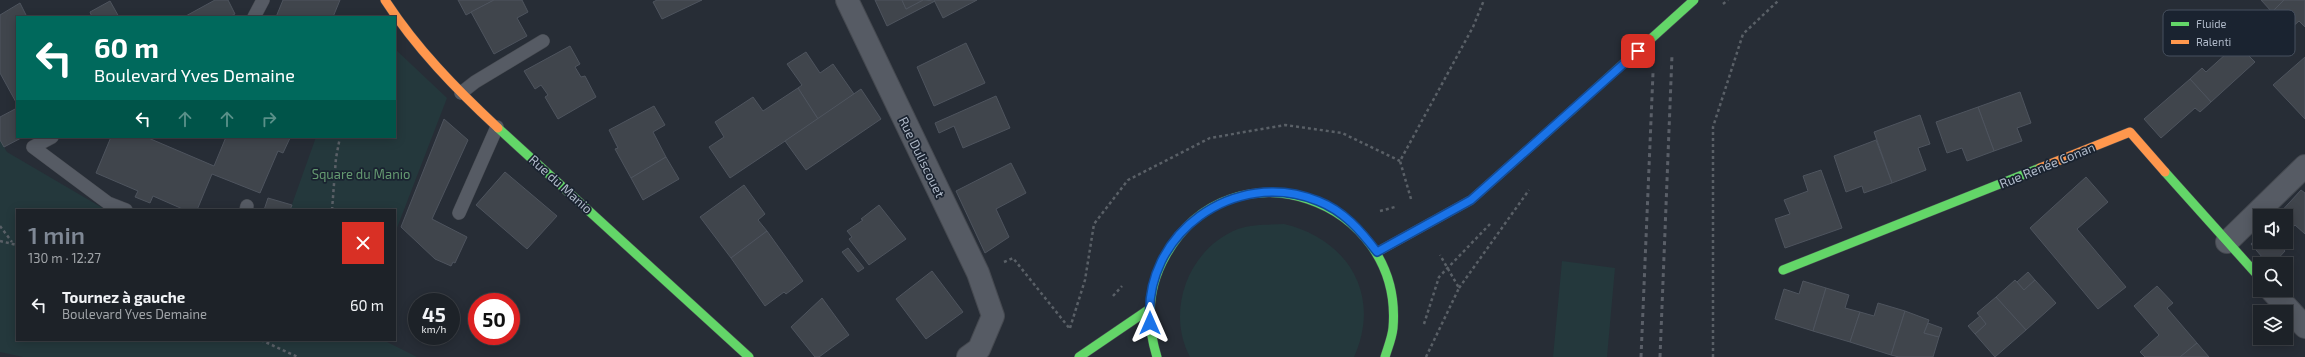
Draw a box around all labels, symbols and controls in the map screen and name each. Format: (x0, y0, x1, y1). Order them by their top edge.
legend (2163, 10, 2295, 56)
text: Fluide (2196, 17, 2226, 30)
text: 60 m (94, 30, 159, 64)
icon: left (28, 32, 80, 84)
pin (1621, 34, 1655, 68)
text: Ralenti (2196, 35, 2231, 48)
icon: arrive (1627, 40, 1649, 62)
text: Boulevard Yves Demaine (94, 64, 295, 86)
icon: left (132, 108, 154, 130)
icon: ahead (174, 108, 196, 130)
icon: ahead (216, 108, 238, 130)
icon: right (258, 108, 280, 130)
street label: Rue Duliscouet (896, 114, 949, 200)
street label: Rue Renée Conan (1997, 139, 2097, 191)
street label: Rue du Manio (526, 151, 596, 217)
park label: Square du Manio (312, 166, 410, 182)
map controls (2253, 209, 2293, 345)
button: sound (2253, 209, 2293, 249)
text: 1 min (28, 220, 85, 249)
button: close (342, 222, 384, 264)
text: 130 m · 12:27 (28, 250, 101, 266)
button: search (2253, 257, 2293, 297)
text: Tournez à gauche (62, 288, 185, 306)
speed limit sign: 50 (468, 293, 520, 345)
icon: left (28, 294, 50, 316)
text: 60 m (350, 296, 384, 314)
text: 45 (422, 302, 446, 326)
position arrow (1129, 302, 1171, 344)
button: layers (2253, 305, 2293, 345)
text: Boulevard Yves Demaine (62, 306, 207, 322)
text: km/h (422, 323, 446, 335)

